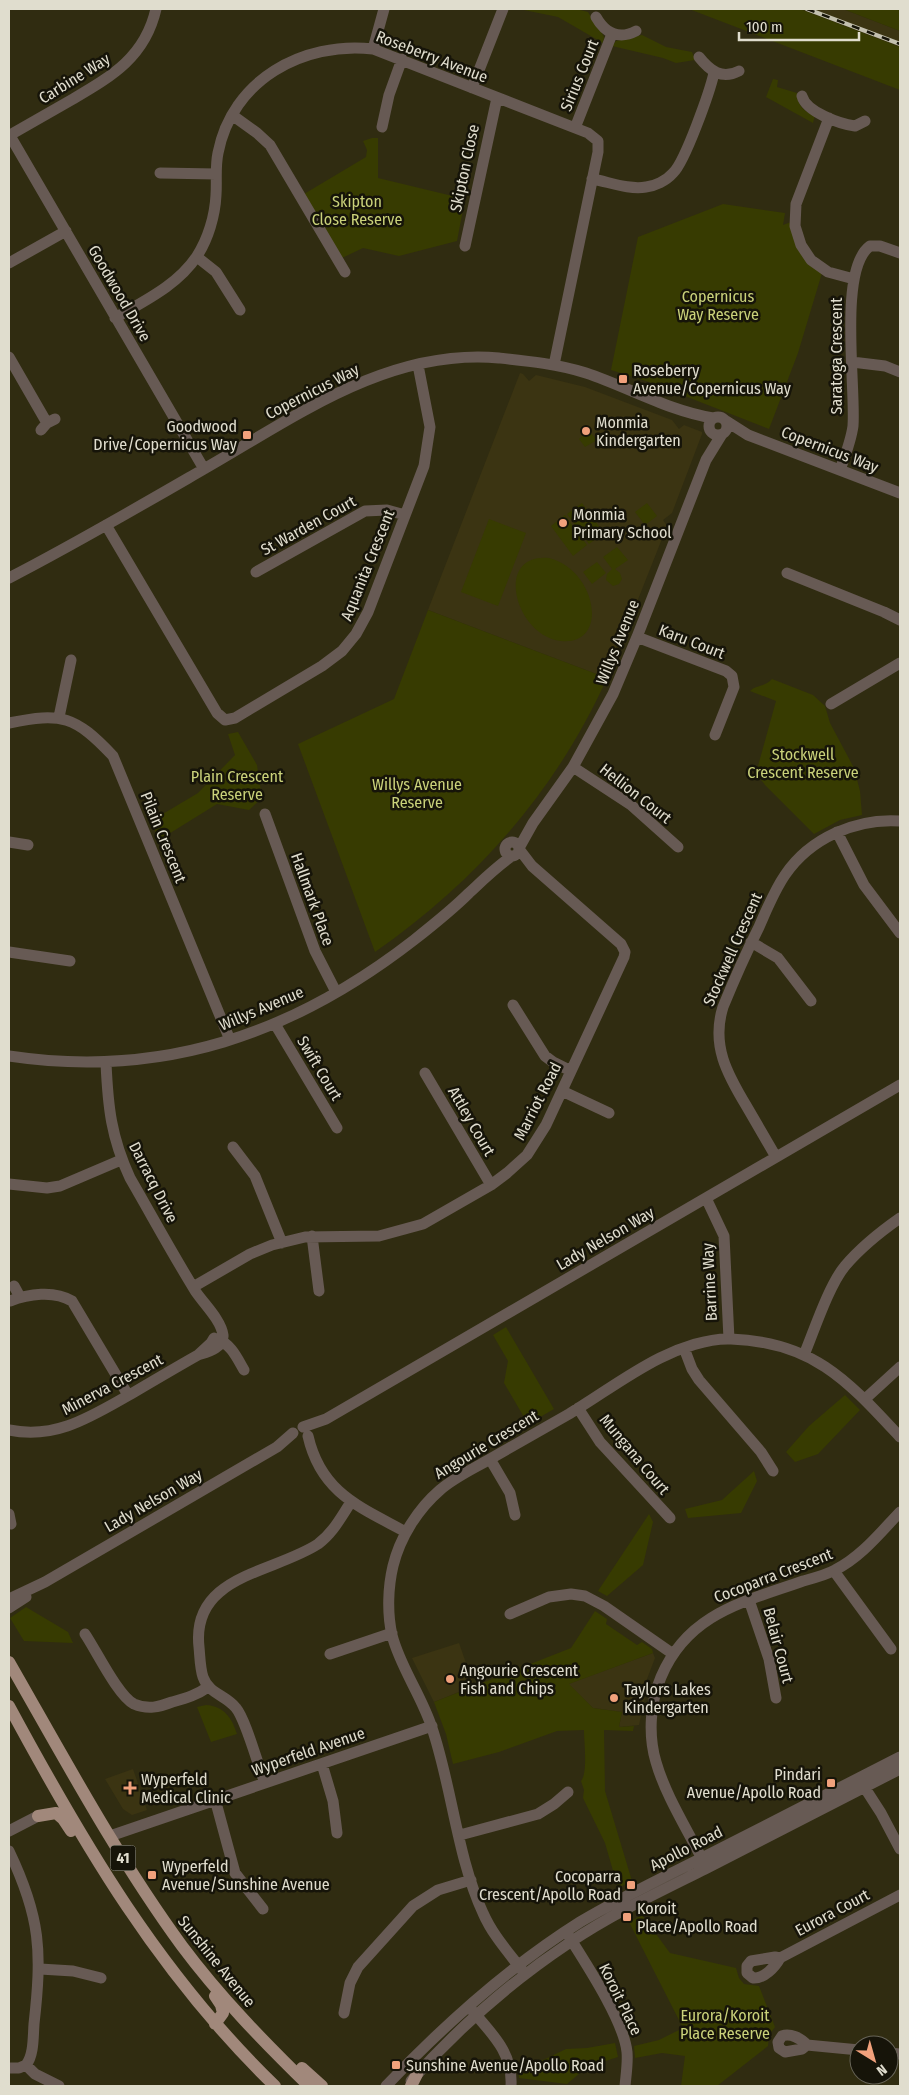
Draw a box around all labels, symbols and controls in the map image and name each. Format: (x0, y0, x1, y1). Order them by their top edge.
scale bar (739, 10, 859, 42)
text: 100 m (746, 18, 783, 36)
street label: Roseberry Avenue (373, 26, 490, 87)
street label: Sirius Court (556, 36, 603, 114)
street label: Carbine Way (35, 49, 114, 108)
street label: Skipton Close (446, 123, 483, 214)
park label: Skipton Close Reserve (312, 192, 402, 229)
street label: Goodwood Drive (84, 242, 155, 345)
park label: Copernicus Way Reserve (677, 287, 759, 324)
street label: Saratoga Crescent (827, 297, 846, 414)
street label: Copernicus Way (262, 359, 363, 423)
place label: Roseberry Avenue/Copernicus Way (633, 361, 792, 398)
marker: Roseberry Avenue/Copernicus Way (617, 373, 629, 385)
place label: Monmia Kindergarten (596, 413, 681, 450)
place label: Goodwood Drive/Copernicus Way (93, 417, 238, 454)
street label: Copernicus Way (779, 422, 882, 477)
marker: Monmia Kindergarten (580, 425, 592, 437)
marker: Goodwood Drive/Copernicus Way (241, 429, 253, 441)
street label: St Warden Court (258, 491, 360, 559)
place label: Monmia Primary School (573, 505, 672, 542)
street label: Aquanita Crescent (337, 506, 399, 624)
marker: Monmia Primary School (557, 517, 569, 529)
street label: Willys Avenue (592, 597, 643, 687)
street label: Karu Court (656, 620, 728, 663)
park label: Stockwell Crescent Reserve (747, 745, 859, 782)
street label: Hellion Court (596, 759, 676, 828)
park label: Plain Crescent Reserve (191, 767, 284, 804)
park label: Willys Avenue Reserve (372, 775, 462, 812)
street label: Pilain Crescent (137, 789, 191, 886)
street label: Hallmark Place (287, 850, 338, 948)
street label: Stockwell Crescent (699, 889, 766, 1009)
street label: Willys Avenue (216, 982, 306, 1035)
street label: Swift Court (293, 1033, 347, 1105)
street label: Marriot Road (510, 1059, 565, 1143)
street label: Attley Court (444, 1083, 499, 1160)
street label: Darracq Drive (125, 1139, 182, 1226)
street label: Lady Nelson Way (553, 1202, 658, 1274)
street label: Barrine Way (698, 1242, 721, 1321)
street label: Minerva Crescent (58, 1349, 167, 1419)
street label: Angourie Crescent (431, 1405, 542, 1483)
street label: Mungana Court (596, 1410, 674, 1499)
street label: Lady Nelson Way (101, 1464, 206, 1536)
street label: Cocoparra Crescent (711, 1544, 836, 1607)
street label: Belair Court (759, 1605, 798, 1686)
place label: Angourie Crescent Fish and Chips (460, 1661, 579, 1698)
marker: Angourie Crescent Fish and Chips (444, 1673, 456, 1685)
place label: Taylors Lakes Kindergarten (624, 1680, 711, 1717)
marker: Taylors Lakes Kindergarten (608, 1692, 620, 1704)
street label: Wyperfeld Avenue (249, 1723, 367, 1780)
place label: Pindari Avenue/Apollo Road (687, 1765, 821, 1802)
place label: Wyperfeld Medical Clinic (141, 1770, 231, 1807)
marker: Pindari Avenue/Apollo Road (825, 1777, 837, 1789)
marker: Wyperfeld Medical Clinic (123, 1781, 137, 1795)
street label: Apollo Road (647, 1822, 726, 1875)
road number: 41 (110, 1846, 136, 1870)
place label: Wyperfeld Avenue/Sunshine Avenue (162, 1857, 330, 1894)
place label: Cocoparra Crescent/Apollo Road (479, 1867, 621, 1904)
marker: Wyperfeld Avenue/Sunshine Avenue (146, 1869, 158, 1881)
marker: Cocoparra Crescent/Apollo Road (625, 1879, 637, 1891)
street label: Eurora Court (792, 1885, 873, 1940)
place label: Koroit Place/Apollo Road (637, 1899, 758, 1936)
marker: Koroit Place/Apollo Road (621, 1911, 633, 1923)
street label: Sunshine Avenue (174, 1912, 259, 2011)
street label: Koroit Place (595, 1960, 646, 2038)
park label: Eurora/Koroit Place Reserve (680, 2006, 770, 2043)
north arrow (849, 2035, 899, 2085)
place label: Sunshine Avenue/Apollo Road (406, 2056, 604, 2075)
marker: Sunshine Avenue/Apollo Road (390, 2059, 402, 2071)
text: N (873, 2061, 890, 2079)

